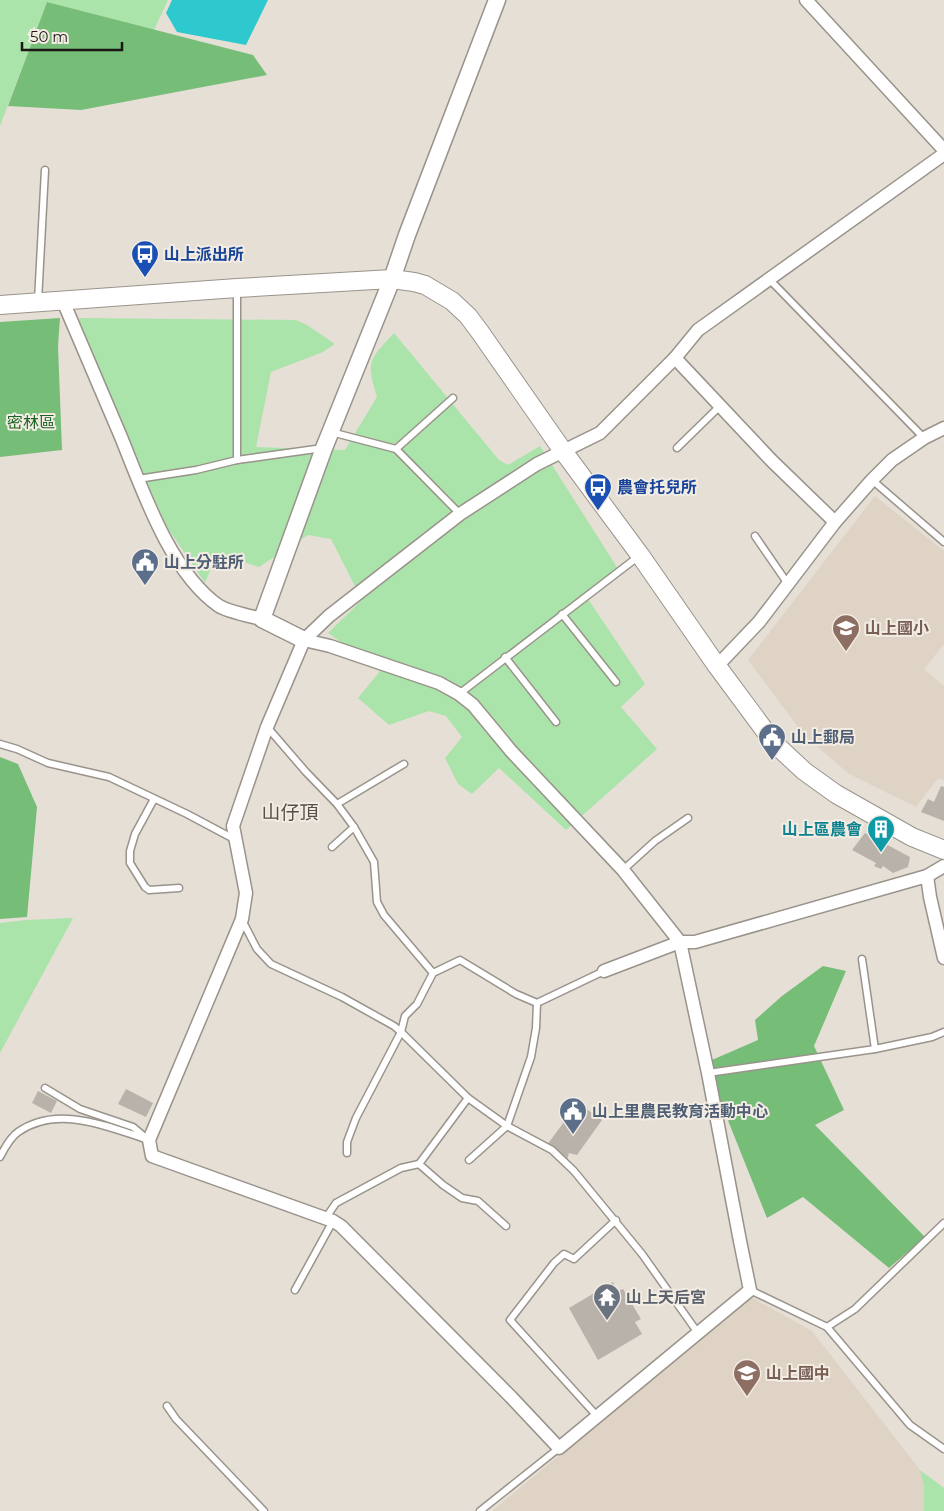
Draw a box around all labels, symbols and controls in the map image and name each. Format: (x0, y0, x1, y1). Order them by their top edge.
scale bar (22, 20, 122, 52)
text: 50 m (30, 27, 68, 46)
bus stop icon: 山上派出所 (130, 239, 160, 278)
place label: 山上派出所 (164, 245, 244, 264)
park label: 密林區 (7, 413, 55, 432)
bus stop icon: 農會托兒所 (583, 472, 613, 511)
place label: 農會托兒所 (617, 478, 697, 497)
public building icon: 山上分駐所 (130, 547, 160, 586)
place label: 山上分駐所 (164, 553, 244, 572)
school or university icon: 山上國小 (831, 613, 861, 652)
place label: 山上國小 (865, 619, 929, 638)
public building icon: 山上郵局 (757, 722, 787, 761)
place label: 山上郵局 (791, 728, 855, 747)
district label: 山仔頂 (261, 801, 319, 824)
building icon: 山上區農會 (866, 814, 896, 853)
place label: 山上區農會 (782, 820, 862, 839)
public building icon: 山上里農民教育活動中心 (558, 1096, 588, 1135)
place label: 山上里農民教育活動中心 (592, 1102, 768, 1121)
temple icon: 山上天后宮 (592, 1282, 622, 1321)
place label: 山上天后宮 (626, 1288, 706, 1307)
school or university icon: 山上國中 (732, 1358, 762, 1397)
place label: 山上國中 (766, 1364, 830, 1383)

